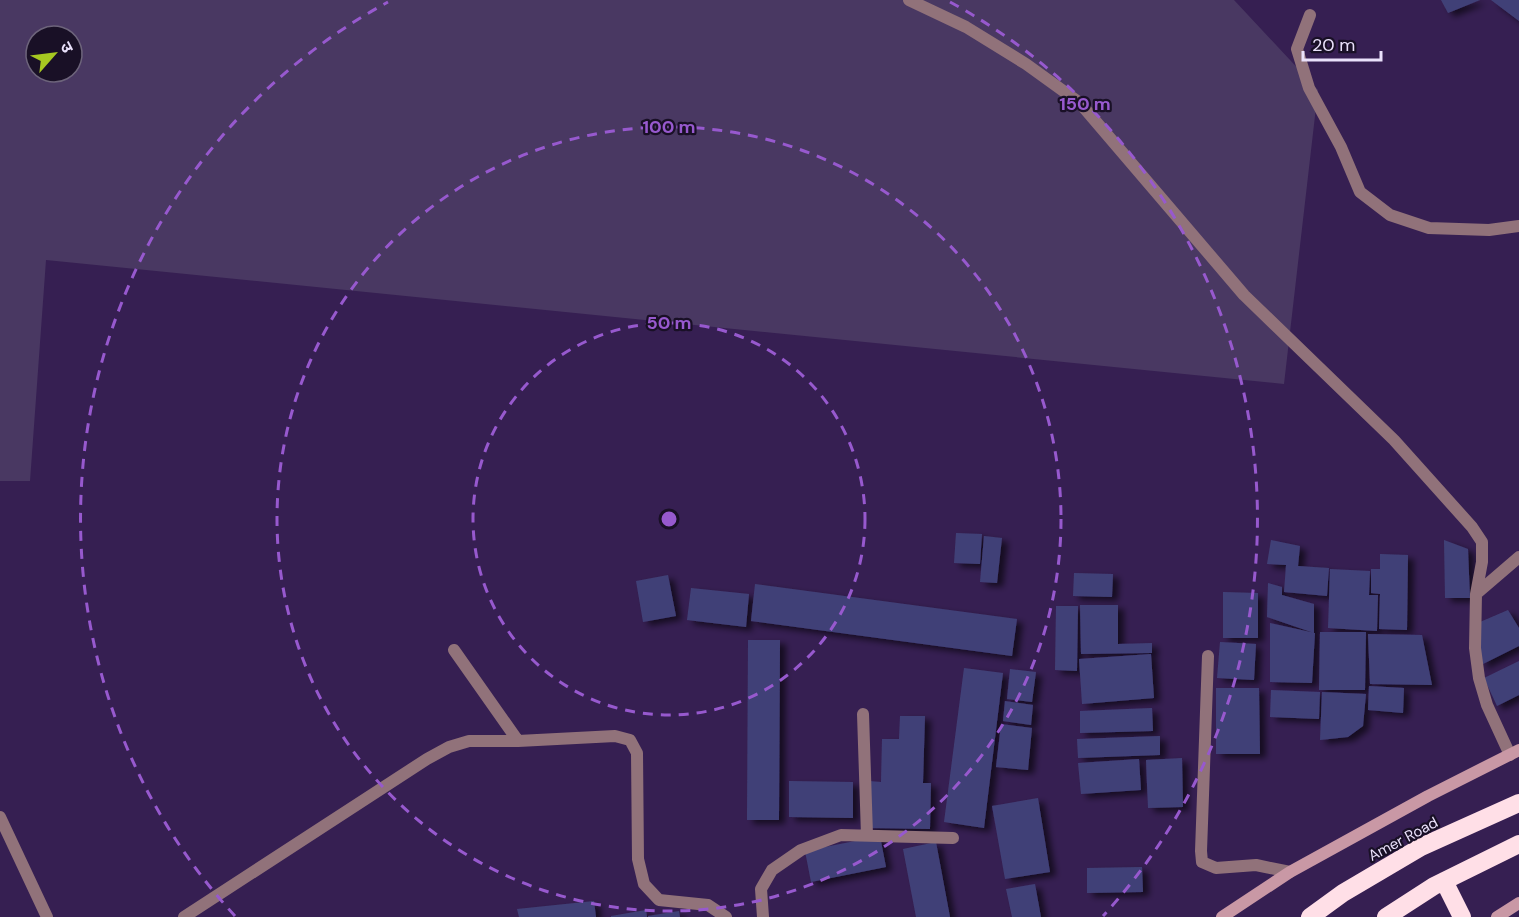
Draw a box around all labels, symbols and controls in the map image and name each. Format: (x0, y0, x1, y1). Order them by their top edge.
north arrow (24, 24, 84, 84)
scale bar (1303, 24, 1381, 62)
text: 20 m (1312, 33, 1355, 57)
text: उ (55, 38, 79, 57)
text: 150 m (1059, 92, 1111, 116)
text: 100 m (642, 115, 696, 139)
text: 50 m (646, 311, 692, 335)
centre of rings (659, 509, 679, 529)
street label: Amer Road (1365, 812, 1441, 866)

